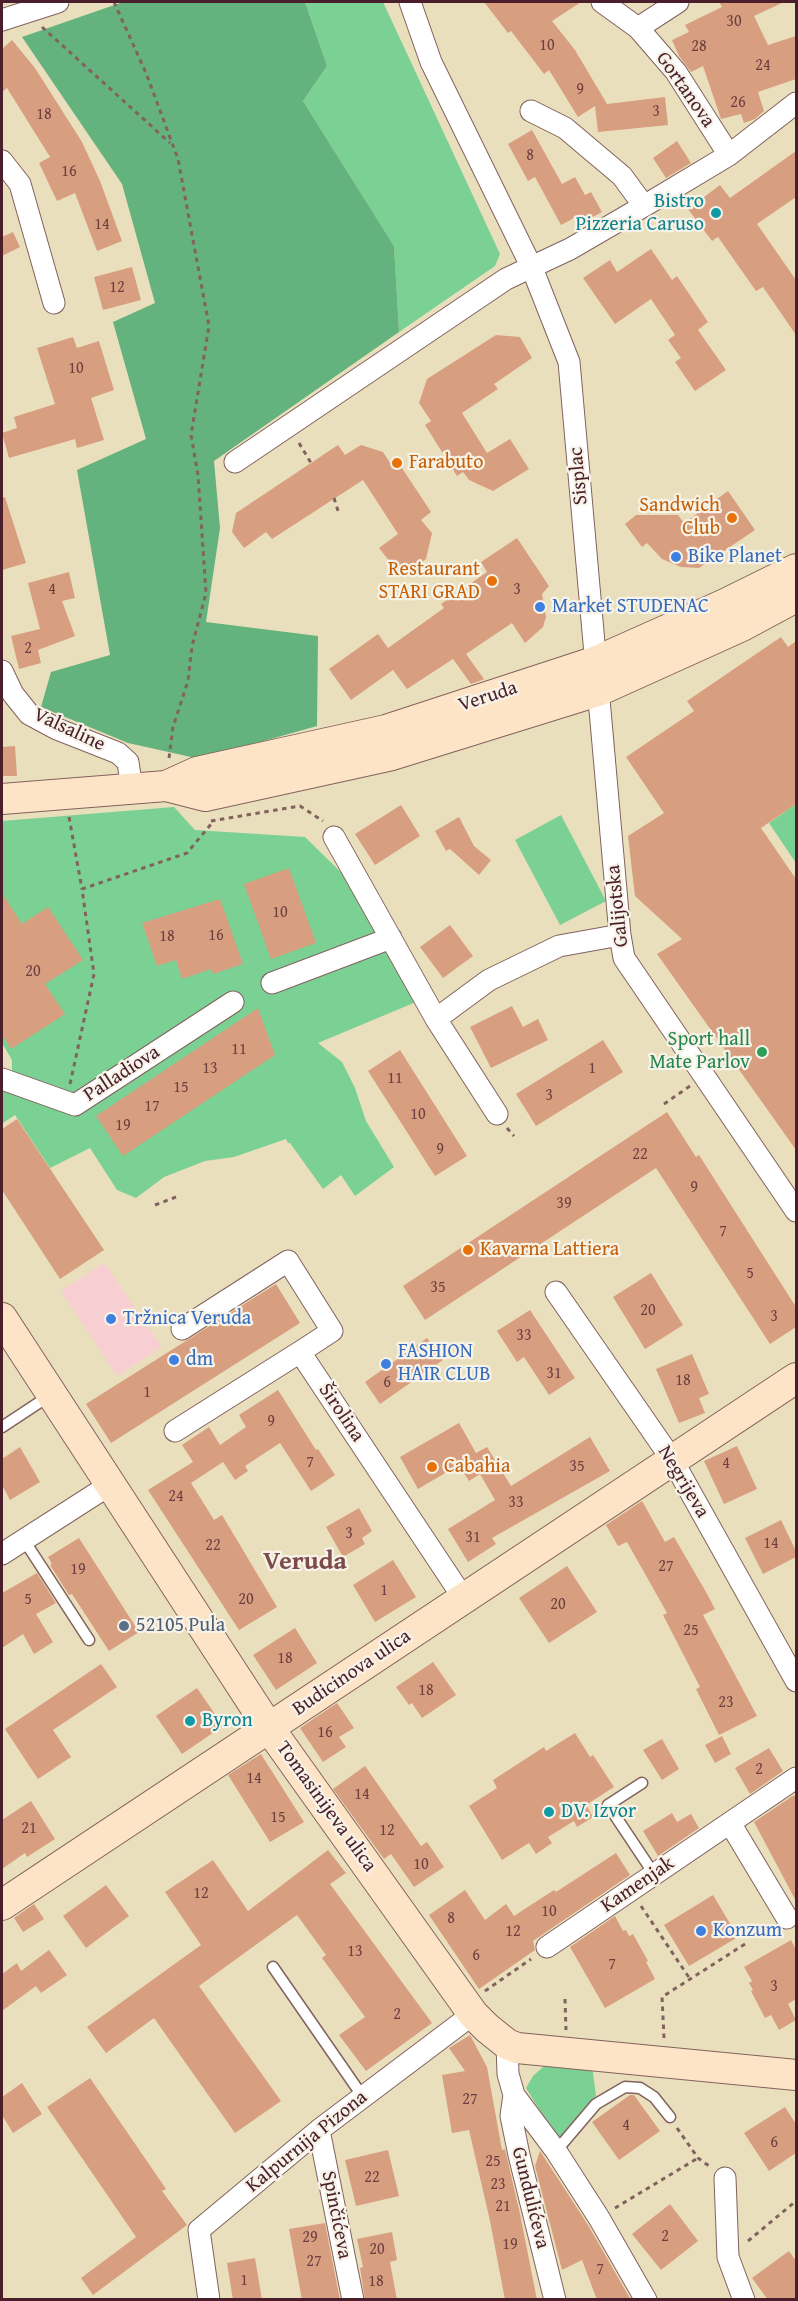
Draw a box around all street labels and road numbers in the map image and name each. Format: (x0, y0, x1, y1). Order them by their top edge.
street label: Gortanova (650, 48, 720, 132)
street label: Sisplac (565, 446, 593, 506)
street label: Veruda (456, 676, 520, 718)
street label: Valsaline (29, 703, 109, 757)
street label: Galijotska (602, 864, 634, 948)
street label: Palladiova (79, 1041, 165, 1107)
street label: Širolina (313, 1379, 369, 1447)
street label: Negrijeva (652, 1442, 714, 1522)
street label: Budicinova ulica (288, 1625, 416, 1721)
street label: Tomasinijeva ulica (271, 1737, 381, 1877)
street label: Kamenjak (597, 1852, 679, 1918)
street label: Kalpurnija Pizona (242, 2086, 372, 2198)
street label: Gundulićeva (506, 2145, 554, 2251)
street label: Spinčićeva (316, 2169, 356, 2261)

